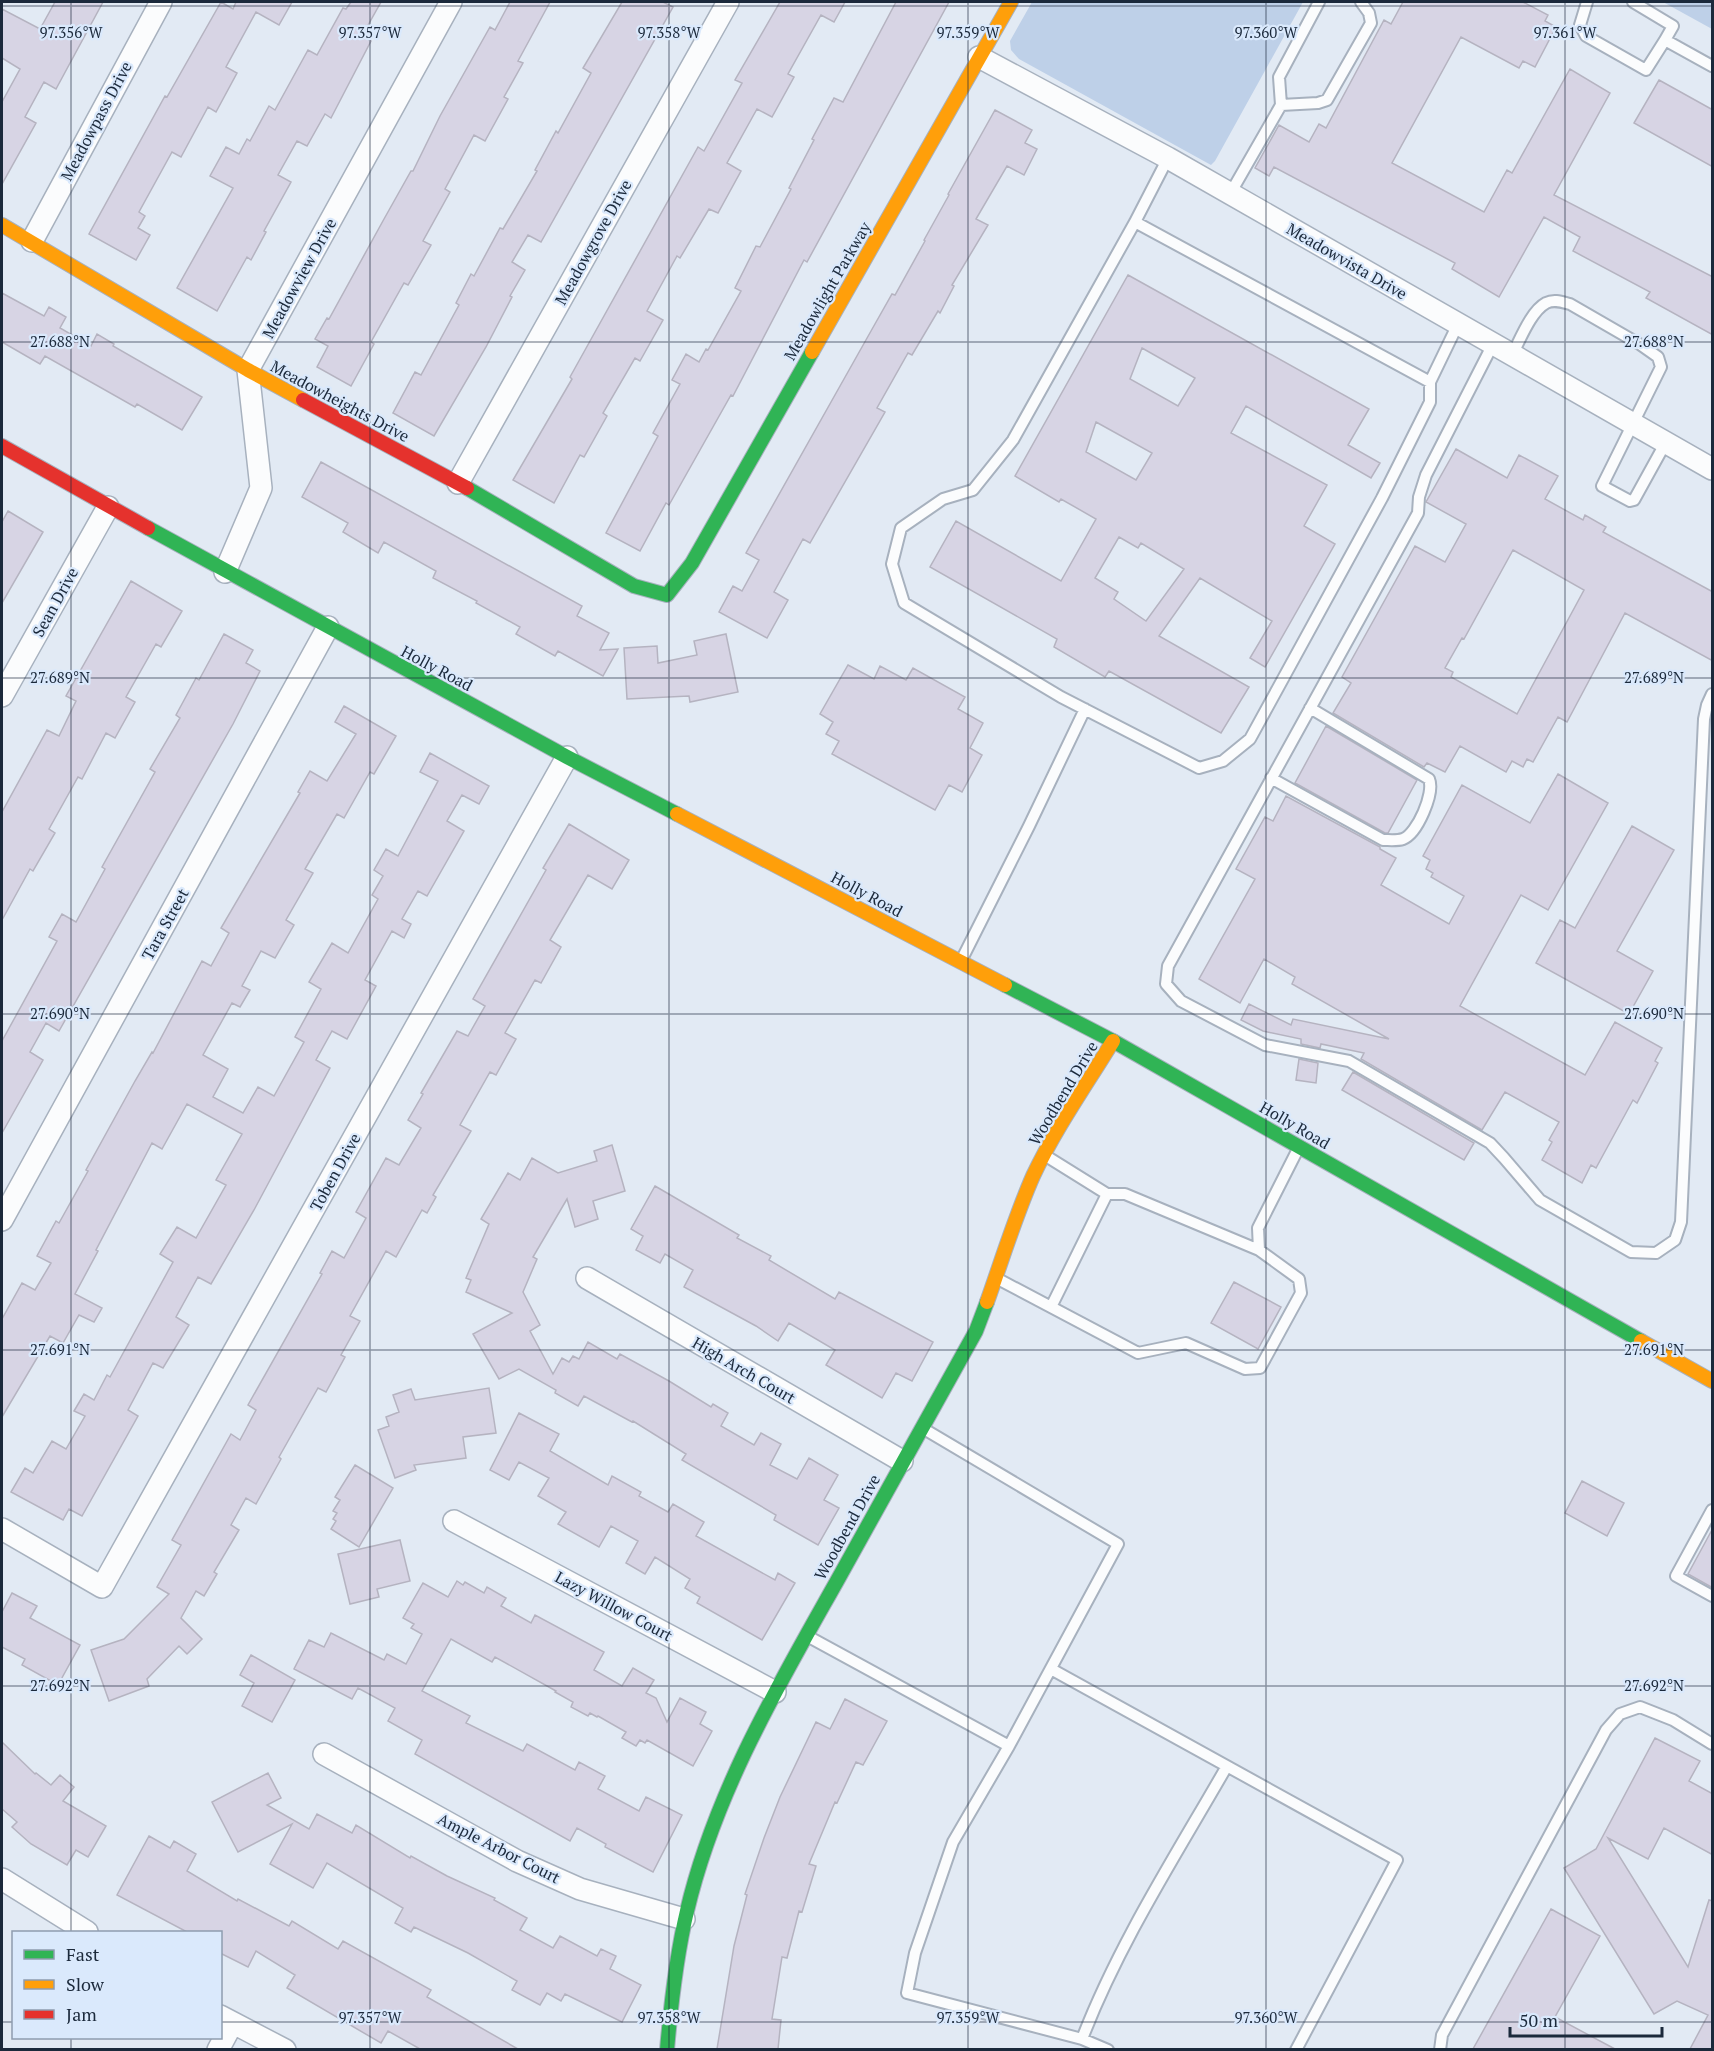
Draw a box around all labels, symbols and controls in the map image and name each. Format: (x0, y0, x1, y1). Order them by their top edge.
text: 97.356°W (39, 22, 104, 42)
text: 97.357°W (338, 22, 403, 42)
text: 97.358°W (637, 22, 702, 42)
text: 97.359°W (936, 22, 1001, 42)
text: 97.360°W (1234, 22, 1299, 42)
text: 97.361°W (1533, 22, 1598, 42)
street label: Meadowpass Drive (55, 57, 137, 185)
street label: Meadowgrove Drive (549, 175, 637, 309)
street label: Meadowview Drive (257, 214, 341, 342)
street label: Meadowlight Parkway (778, 217, 876, 364)
street label: Meadowvista Drive (1283, 218, 1411, 304)
text: 27.688°N (30, 331, 90, 351)
text: 27.688°N (1624, 331, 1684, 351)
street label: Meadowheights Drive (267, 355, 413, 447)
street label: Sean Drive (27, 563, 83, 641)
street label: Holly Road (397, 640, 477, 696)
text: 27.689°N (30, 667, 90, 687)
text: 27.689°N (1624, 667, 1684, 687)
street label: Holly Road (827, 866, 907, 922)
street label: Tara Street (136, 884, 194, 964)
text: 27.690°N (30, 1003, 90, 1023)
text: 27.690°N (1624, 1003, 1684, 1023)
street label: Woodbend Drive (1023, 1037, 1103, 1149)
street label: Holly Road (1256, 1096, 1334, 1154)
street label: Toben Drive (305, 1129, 365, 1215)
street label: High Arch Court (688, 1332, 800, 1408)
text: 27.691°N (30, 1339, 90, 1359)
text: 27.691°N (1624, 1339, 1684, 1359)
street label: Woodbend Drive (809, 1470, 885, 1584)
street label: Lazy Willow Court (551, 1566, 677, 1646)
text: 27.692°N (30, 1675, 90, 1695)
text: 27.692°N (1624, 1675, 1684, 1695)
street label: Ample Arbor Court (434, 1808, 564, 1888)
legend (12, 1931, 222, 2039)
text: Fast (66, 1942, 100, 1966)
text: Slow (66, 1972, 105, 1996)
scale bar (1510, 2000, 1662, 2038)
text: Jam (66, 2002, 97, 2026)
text: 97.357°W (338, 2007, 403, 2027)
text: 97.358°W (637, 2007, 702, 2027)
text: 97.359°W (936, 2007, 1001, 2027)
text: 97.360°W (1234, 2007, 1299, 2027)
text: 50 m (1519, 2008, 1559, 2032)

